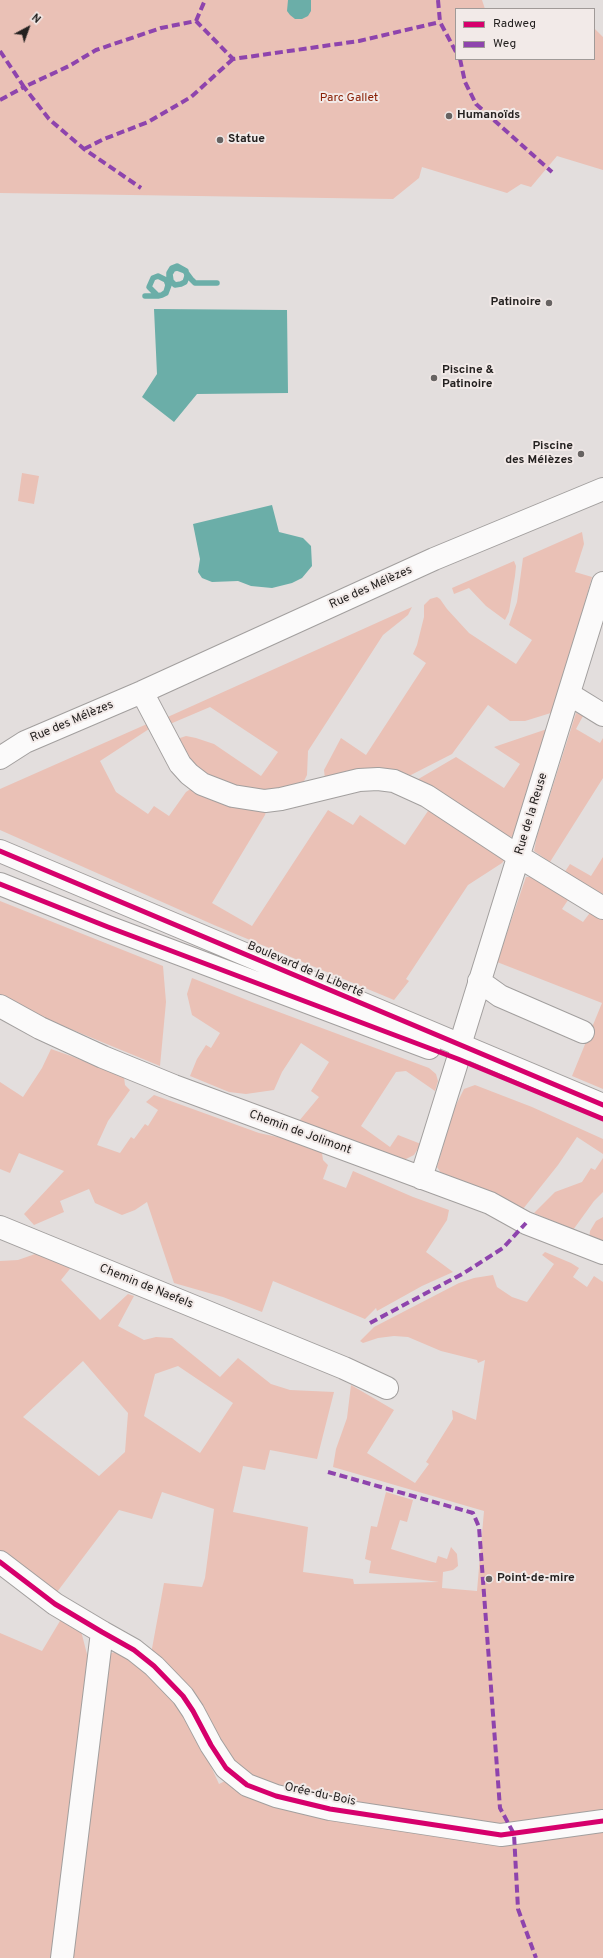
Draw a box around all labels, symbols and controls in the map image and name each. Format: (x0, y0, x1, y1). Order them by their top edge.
north arrow (8, 8, 48, 48)
legend (455, 8, 595, 60)
text: N (28, 11, 43, 27)
text: Radweg (493, 16, 536, 32)
text: Weg (493, 36, 516, 52)
park label: Parc Gallet (320, 92, 378, 106)
place label: Humanoïds (457, 109, 520, 123)
marker: Humanoïds (444, 111, 454, 121)
place label: Statue (228, 133, 265, 147)
marker: Statue (215, 135, 225, 145)
place label: Patinoire (491, 296, 541, 310)
marker: Patinoire (544, 298, 554, 308)
place label: Piscine & Patinoire (442, 364, 494, 392)
marker: Piscine & Patinoire (429, 373, 439, 383)
place label: Piscine des Mélèzes (505, 440, 573, 468)
marker: Piscine des Mélèzes (576, 449, 586, 459)
street label: Rue des Mélèzes (327, 563, 415, 613)
street label: Rue des Mélèzes (28, 698, 116, 746)
street label: Rue de la Reuse (513, 771, 551, 857)
street label: Boulevard de la Liberté (245, 939, 365, 1001)
street label: Chemin de Jolimont (247, 1108, 353, 1158)
street label: Chemin de Naefels (97, 1262, 195, 1312)
place label: Point-de-mire (497, 1572, 575, 1586)
marker: Point-de-mire (484, 1574, 494, 1584)
street label: Orée-du-Bois (283, 1780, 357, 1810)

